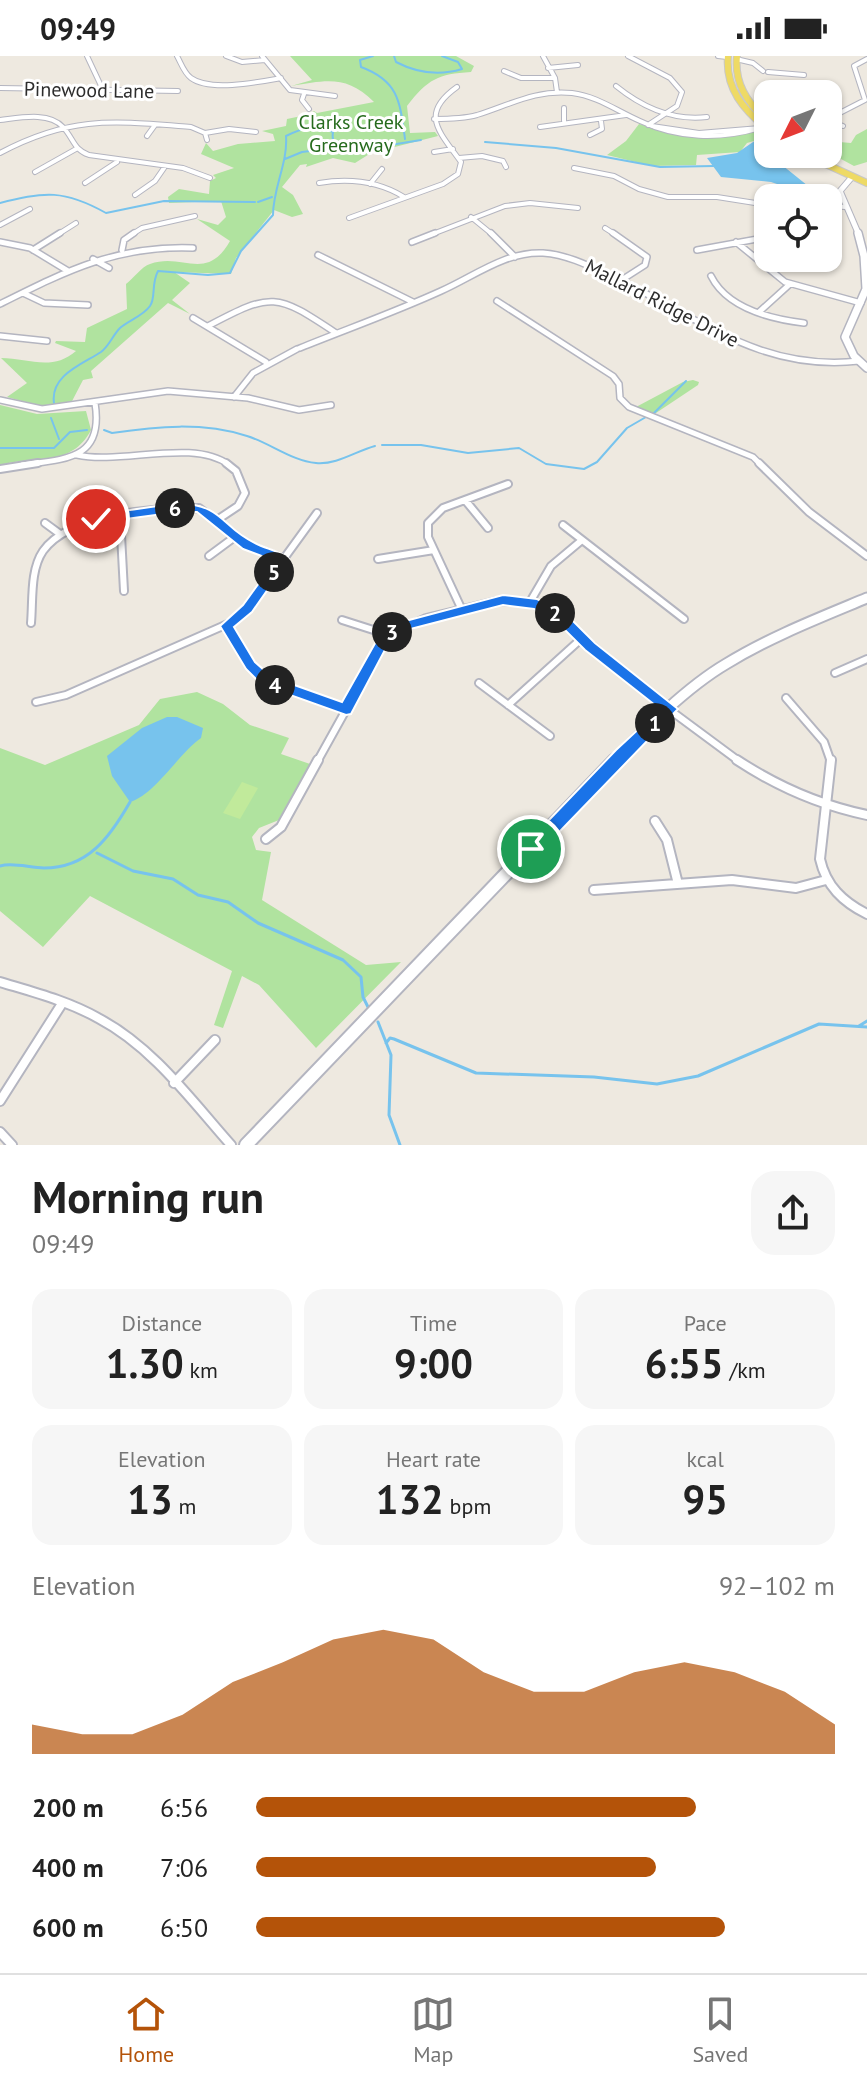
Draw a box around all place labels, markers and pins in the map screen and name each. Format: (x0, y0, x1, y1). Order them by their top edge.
pin (62, 485, 130, 553)
pin: 6 (155, 488, 195, 528)
pin: 5 (254, 552, 294, 592)
pin: 2 (535, 593, 575, 633)
pin: 3 (372, 612, 412, 652)
pin: 4 (255, 665, 295, 705)
pin: 1 (635, 703, 675, 743)
pin (497, 815, 565, 883)

